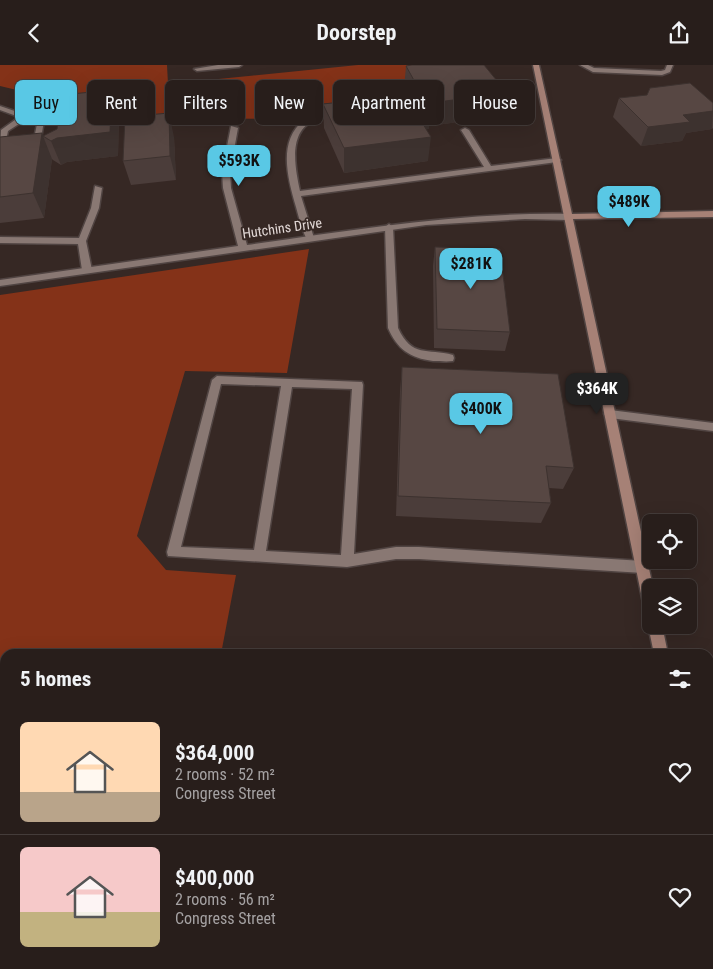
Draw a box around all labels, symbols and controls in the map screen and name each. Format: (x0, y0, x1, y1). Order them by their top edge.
icon: back (20, 19, 48, 47)
icon: share (665, 19, 693, 47)
text: Doorstep (317, 20, 396, 45)
chip: Buy (15, 80, 77, 125)
chip: Rent (87, 80, 155, 125)
chip: Filters (165, 80, 245, 125)
chip: New (255, 80, 323, 125)
chip: Apartment (333, 80, 444, 125)
chip: House (454, 80, 535, 125)
pin: $593K (204, 145, 274, 187)
text: $593K (218, 151, 260, 170)
pin: $489K (594, 185, 664, 228)
text: $489K (608, 192, 650, 211)
street label: Hutchins Drive (241, 214, 323, 242)
pin: $281K (436, 247, 506, 290)
text: $281K (450, 254, 492, 273)
pin: $364K (562, 373, 632, 415)
text: $364K (576, 379, 618, 398)
pin: $400K (446, 393, 516, 435)
text: $400K (460, 399, 502, 418)
map controls (642, 514, 697, 634)
button: locate (642, 514, 697, 569)
button: layers (642, 579, 697, 634)
icon: filters (666, 665, 694, 693)
text: 5 homes (20, 667, 91, 691)
text: $364,000 (175, 741, 254, 765)
icon: home (60, 742, 120, 802)
icon: heart (666, 758, 694, 786)
text: 2 rooms · 52 m² (175, 765, 275, 784)
text: Congress Street (175, 784, 276, 803)
text: $400,000 (175, 866, 254, 890)
icon: home (60, 867, 120, 927)
icon: heart (666, 883, 694, 911)
text: 2 rooms · 56 m² (175, 890, 275, 909)
text: Congress Street (175, 909, 276, 928)

